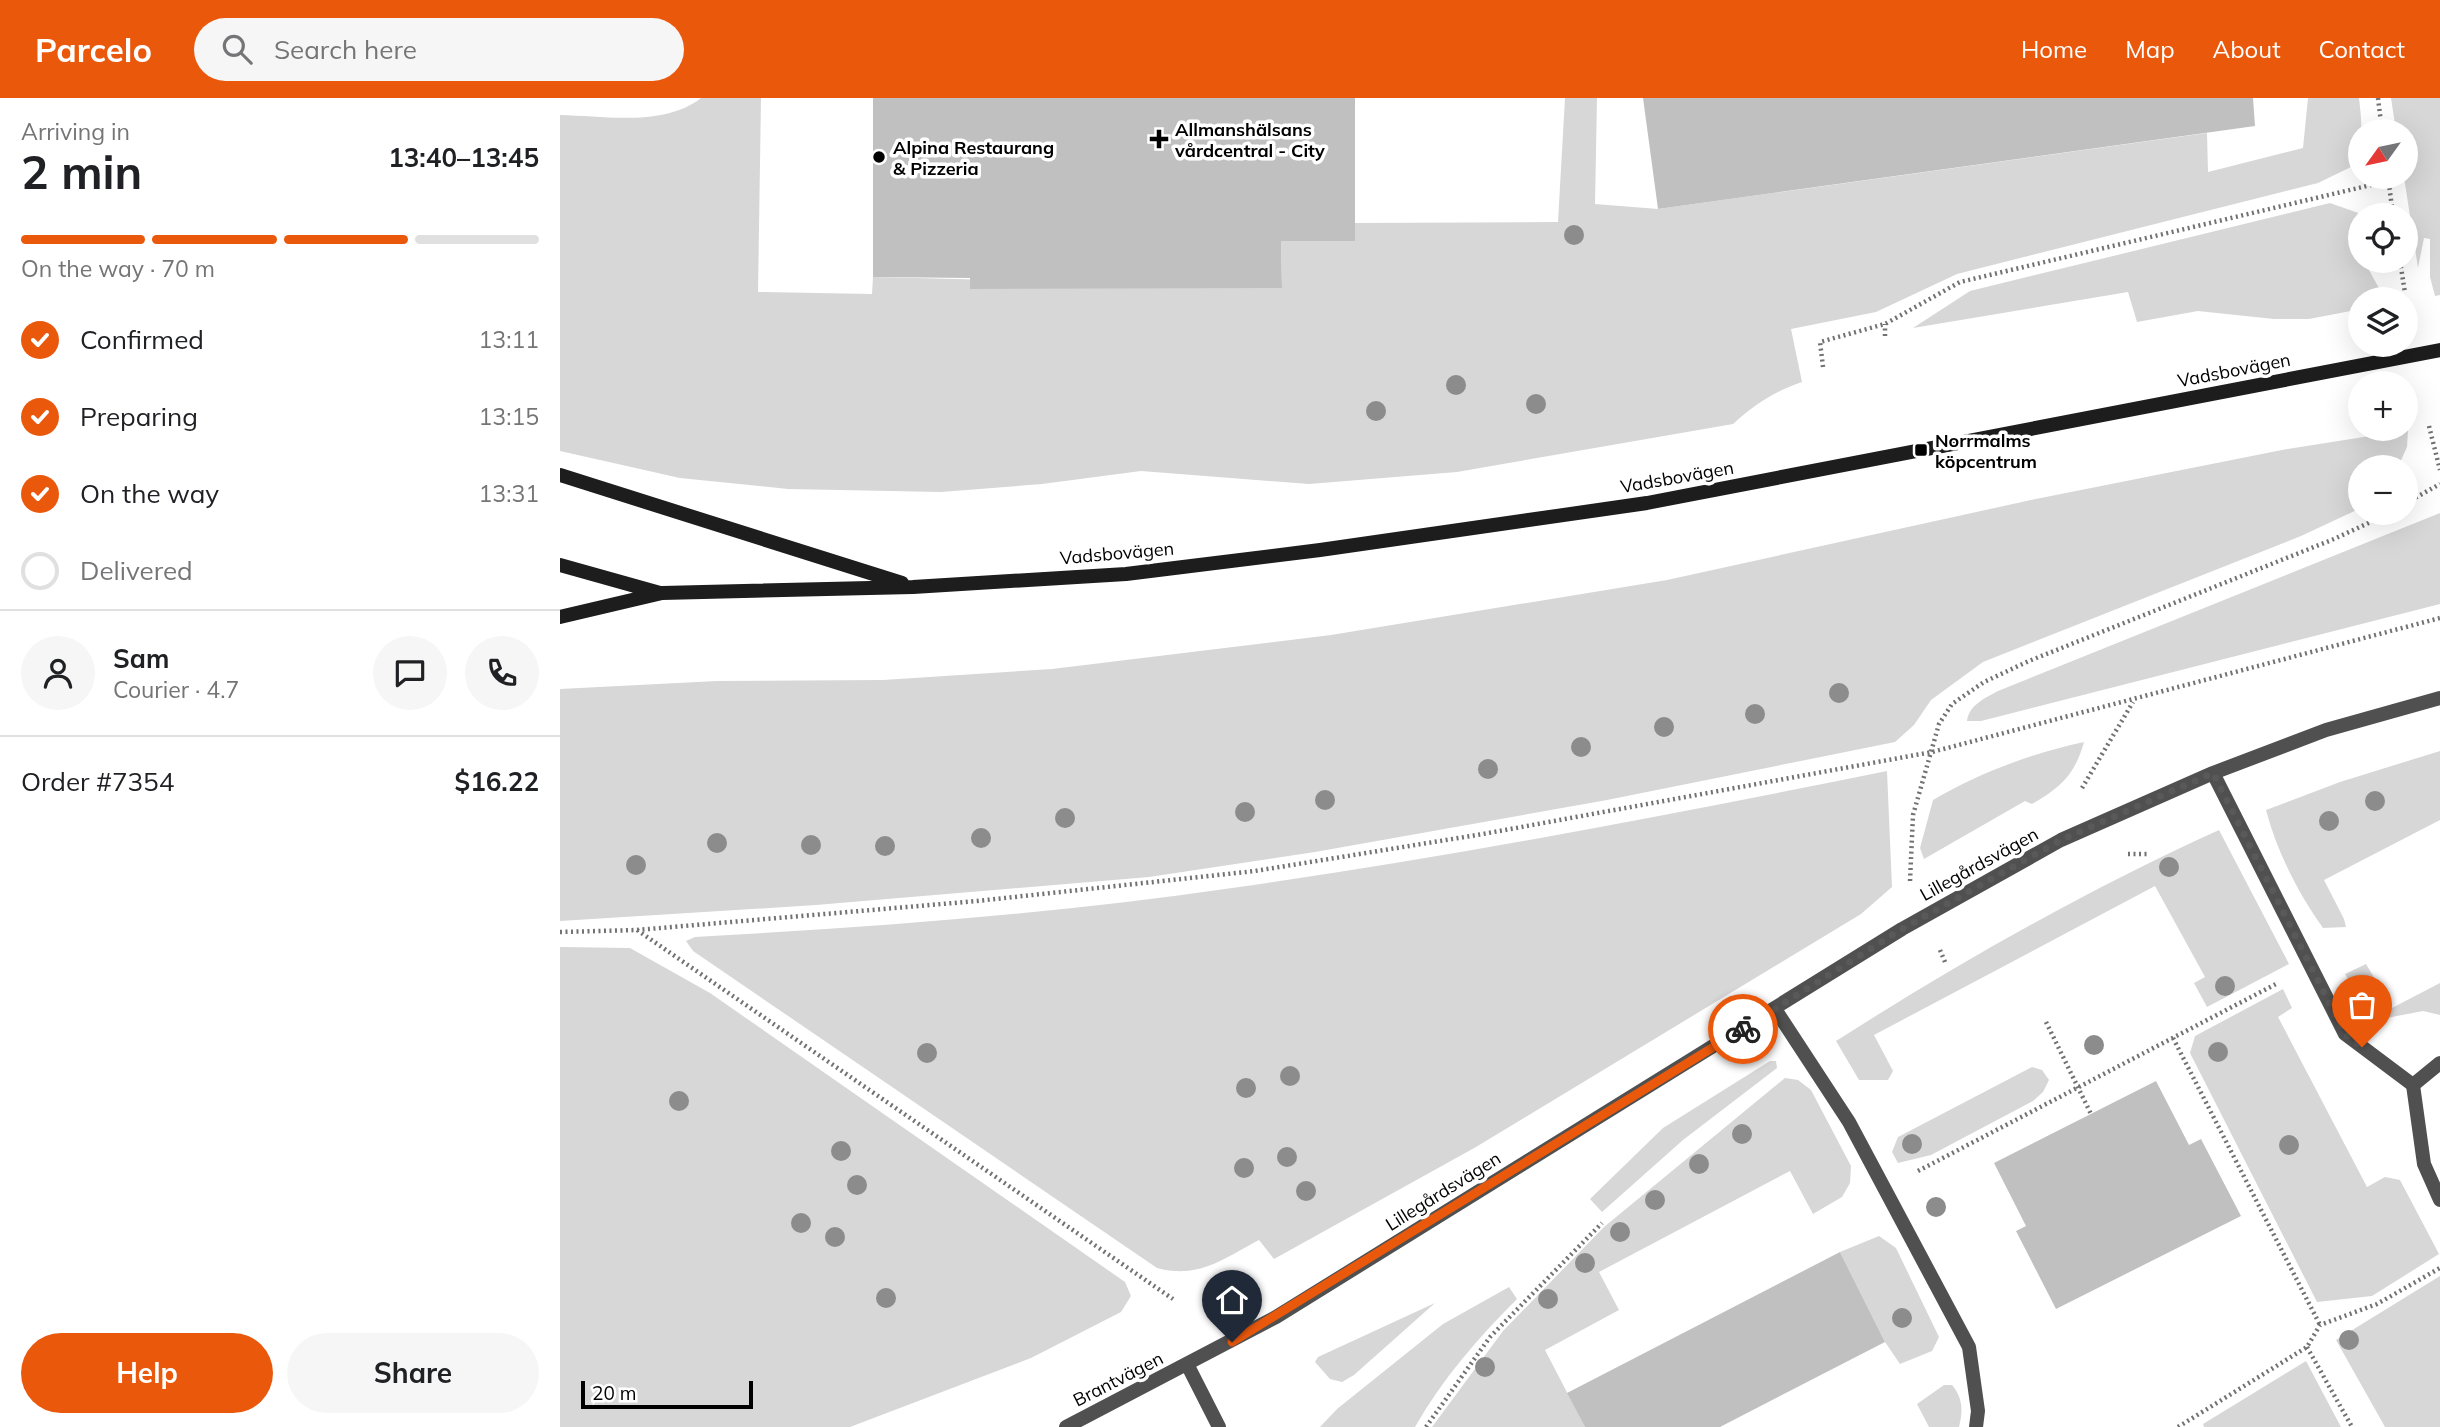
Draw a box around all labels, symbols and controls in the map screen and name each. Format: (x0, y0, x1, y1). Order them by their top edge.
search box (194, 18, 684, 81)
text: Parcelo (35, 29, 152, 70)
icon: search (218, 30, 256, 68)
text: Search here (274, 33, 417, 66)
text: Home (2021, 34, 2087, 64)
text: Map (2125, 34, 2175, 64)
text: About (2213, 34, 2281, 64)
text: Contact (2319, 34, 2405, 64)
text: Arriving in (21, 117, 130, 146)
place label: Allmanshälsans vårdcentral - City (1174, 118, 1325, 162)
north arrow (2348, 119, 2418, 189)
map controls (2348, 119, 2418, 525)
marker: Allmanshälsans vårdcentral - City (1149, 129, 1169, 149)
place label: Alpina Restaurang & Pizzeria (893, 136, 1054, 180)
text: 13:40–13:45 (388, 141, 539, 174)
text: 2 min (21, 143, 142, 201)
marker: Alpina Restaurang & Pizzeria (871, 149, 887, 165)
button: locate (2348, 203, 2418, 273)
text: On the way · 70 m (21, 254, 215, 283)
button: layers (2348, 287, 2418, 357)
icon: check (21, 321, 59, 359)
text: Confirmed (80, 323, 204, 356)
text: 13:11 (479, 325, 539, 354)
street label: Vadsbovägen (2176, 348, 2292, 392)
button: + (2348, 371, 2418, 441)
icon: check (21, 398, 59, 436)
text: Preparing (80, 400, 198, 433)
text: 13:15 (479, 402, 539, 431)
place label: Norrmalms köpcentrum (1935, 429, 2037, 473)
marker: Norrmalms köpcentrum (1913, 442, 1929, 458)
button: − (2348, 455, 2418, 525)
street label: Vadsbovägen (1619, 456, 1735, 498)
icon: check (21, 475, 59, 513)
text: On the way (80, 477, 219, 510)
text: 13:31 (479, 479, 539, 508)
street label: Vadsbovägen (1059, 537, 1175, 569)
text: Delivered (80, 554, 193, 587)
button: person (21, 636, 95, 710)
button: chat (373, 636, 447, 710)
button: phone (465, 636, 539, 710)
text: Sam (113, 642, 169, 675)
text: Courier · 4.7 (113, 675, 239, 704)
text: Order #7354 (21, 765, 174, 798)
text: $16.22 (455, 765, 539, 798)
street label: Lillegårdsvägen (1916, 822, 2042, 906)
pin (2332, 975, 2392, 1047)
icon: bag (2343, 986, 2381, 1024)
courier (1708, 994, 1778, 1064)
icon: bike (1724, 1010, 1762, 1048)
street label: Lillegårdsvägen (1381, 1146, 1505, 1236)
pin (1202, 1270, 1262, 1342)
icon: home (1213, 1281, 1251, 1319)
button: Help (21, 1333, 273, 1413)
button: Share (287, 1333, 539, 1413)
street label: Brantvägen (1069, 1347, 1167, 1411)
scale bar (581, 1378, 752, 1410)
text: 20 m (592, 1381, 636, 1405)

